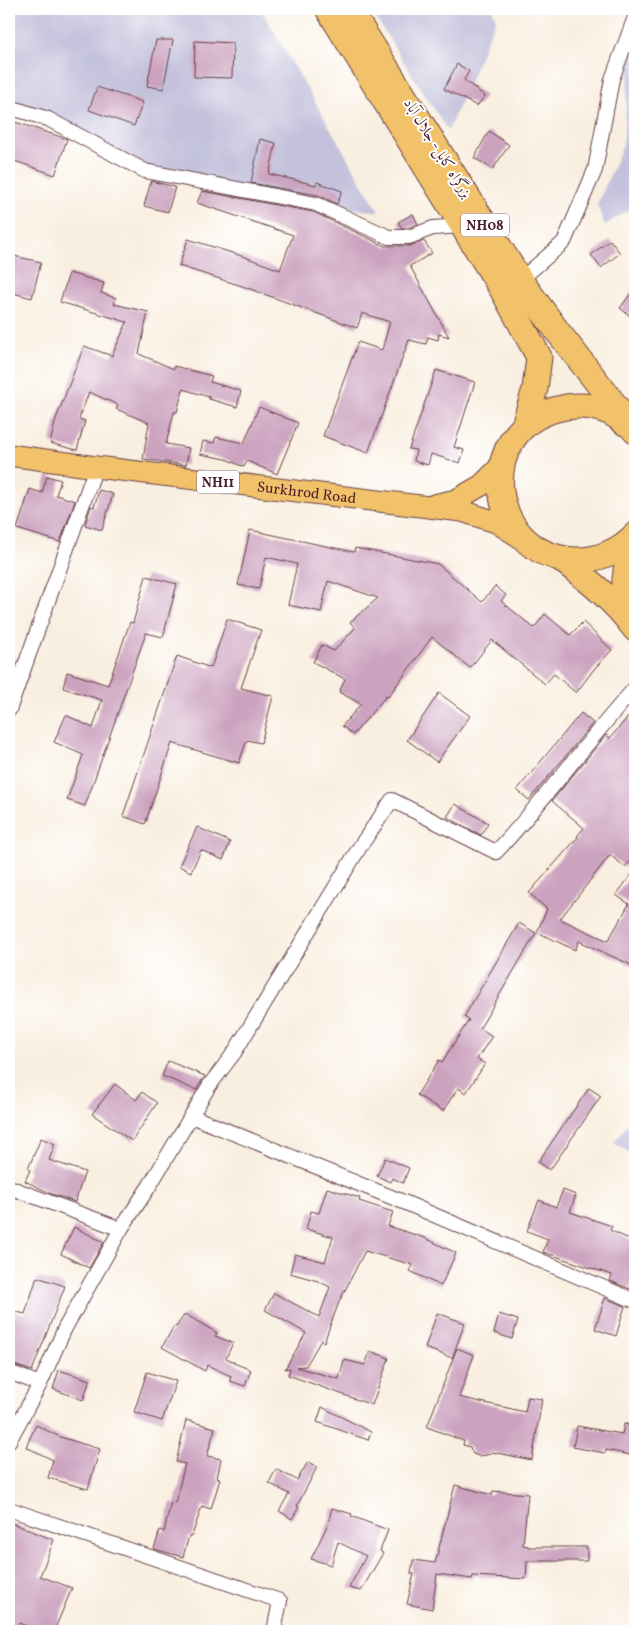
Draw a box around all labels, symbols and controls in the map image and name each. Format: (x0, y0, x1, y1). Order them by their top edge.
street label: بزرگراه کابل- جلال آباد (398, 94, 477, 203)
road number: NH08 (461, 214, 509, 236)
road number: NH11 (197, 471, 239, 494)
street label: Surkhrod Road (256, 477, 357, 510)

